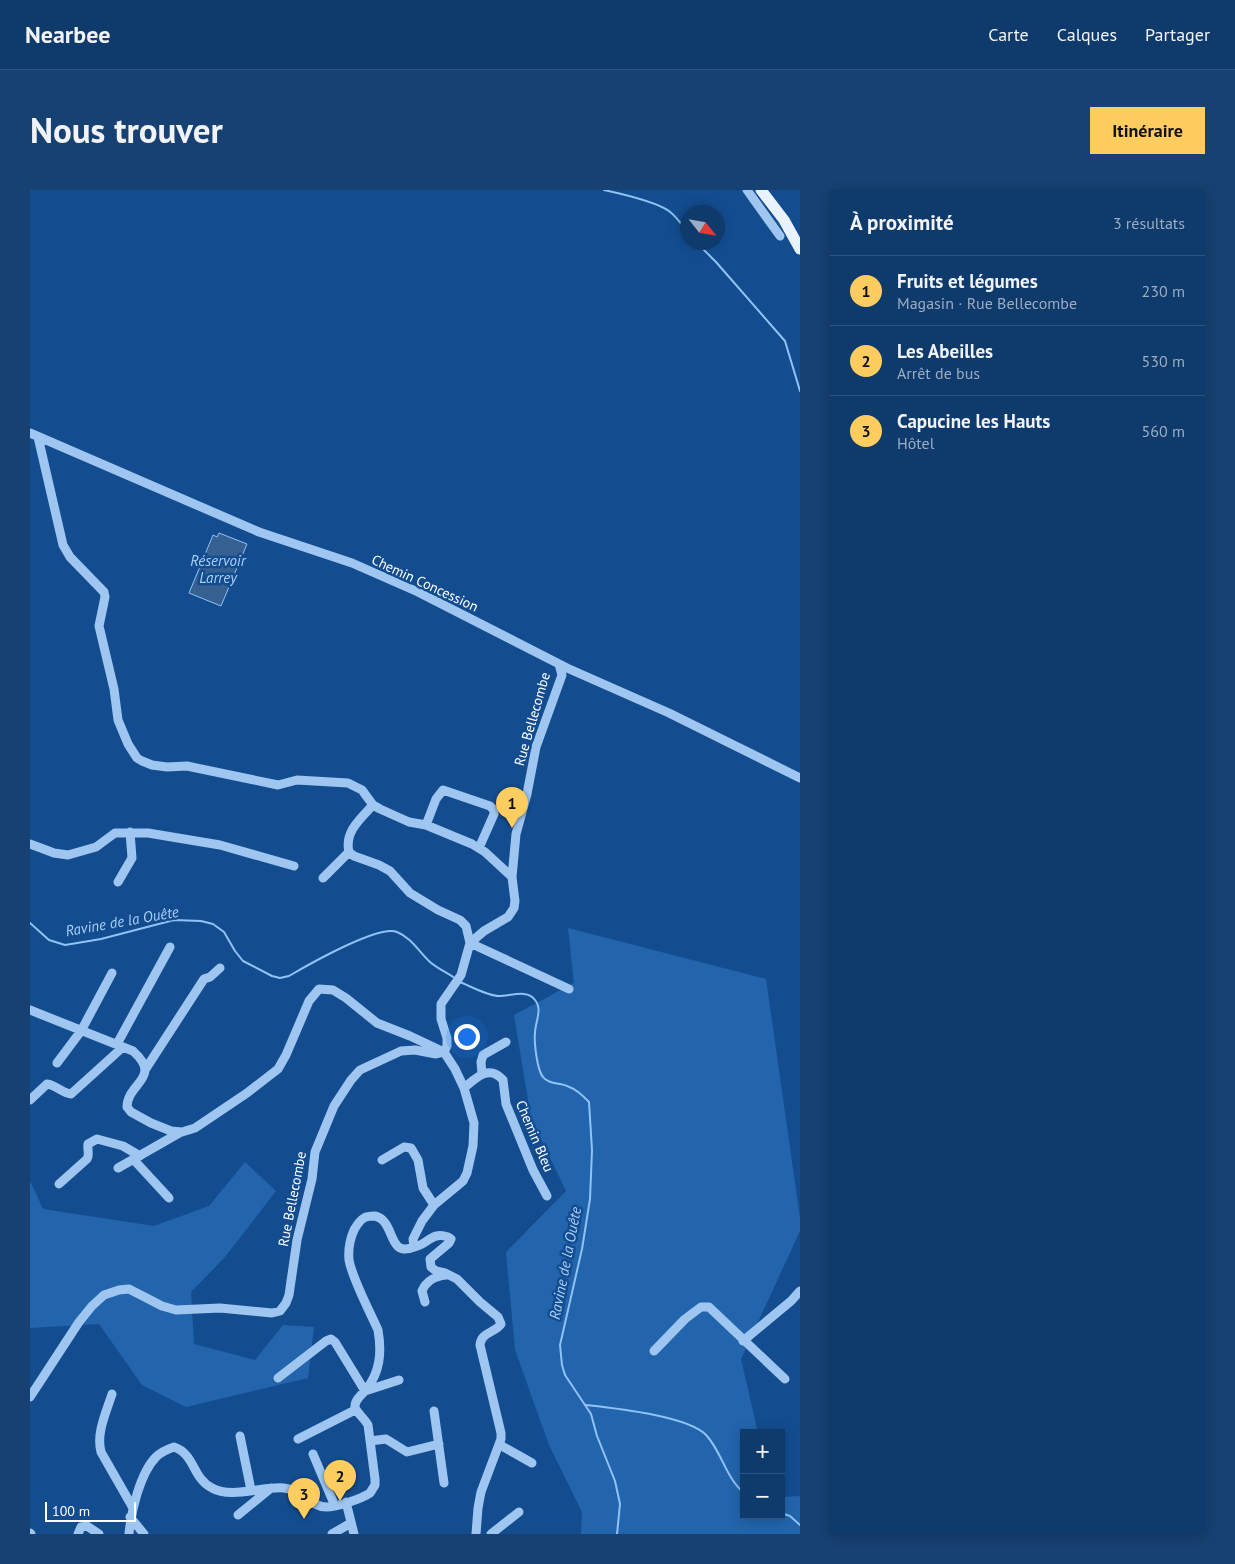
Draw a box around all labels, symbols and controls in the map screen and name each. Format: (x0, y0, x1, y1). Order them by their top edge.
text: Nearbee (25, 19, 110, 50)
text: Carte (988, 23, 1029, 46)
text: Calques (1057, 23, 1117, 46)
text: Partager (1145, 23, 1210, 46)
text: Nous trouver (30, 107, 223, 153)
button: Itinéraire (1090, 107, 1205, 154)
north arrow (680, 205, 725, 250)
text: À proximité (850, 209, 954, 236)
text: 3 résultats (1113, 213, 1185, 233)
text: Fruits et légumes (897, 269, 1038, 293)
text: 1 (861, 281, 871, 301)
text: 230 m (1142, 281, 1185, 301)
text: Magasin · Rue Bellecombe (897, 293, 1077, 313)
text: Les Abeilles (897, 339, 993, 363)
text: 2 (861, 351, 871, 371)
text: 530 m (1142, 351, 1185, 371)
text: Arrêt de bus (897, 363, 980, 383)
text: Capucine les Hauts (897, 409, 1050, 433)
text: 3 (861, 421, 871, 441)
text: 560 m (1142, 421, 1185, 441)
text: Hôtel (897, 433, 934, 453)
street label: Chemin Concession (369, 550, 481, 616)
water label: Réservoir Larrey (190, 551, 247, 587)
street label: Rue Bellecombe (510, 670, 554, 768)
pin: 1 (496, 787, 528, 828)
water label: Ravine de la Ouête (64, 902, 180, 940)
your location (454, 1024, 480, 1050)
street label: Chemin Bleu (512, 1097, 558, 1175)
street label: Rue Bellecombe (274, 1150, 310, 1248)
water label: Ravine de la Ouête (545, 1205, 585, 1321)
map controls (740, 1429, 785, 1519)
button: + (740, 1429, 785, 1474)
pin: 2 (324, 1460, 356, 1501)
button: − (740, 1474, 785, 1519)
pin: 3 (288, 1478, 320, 1519)
scale bar (45, 1499, 136, 1522)
text: 100 m (52, 1502, 90, 1520)

